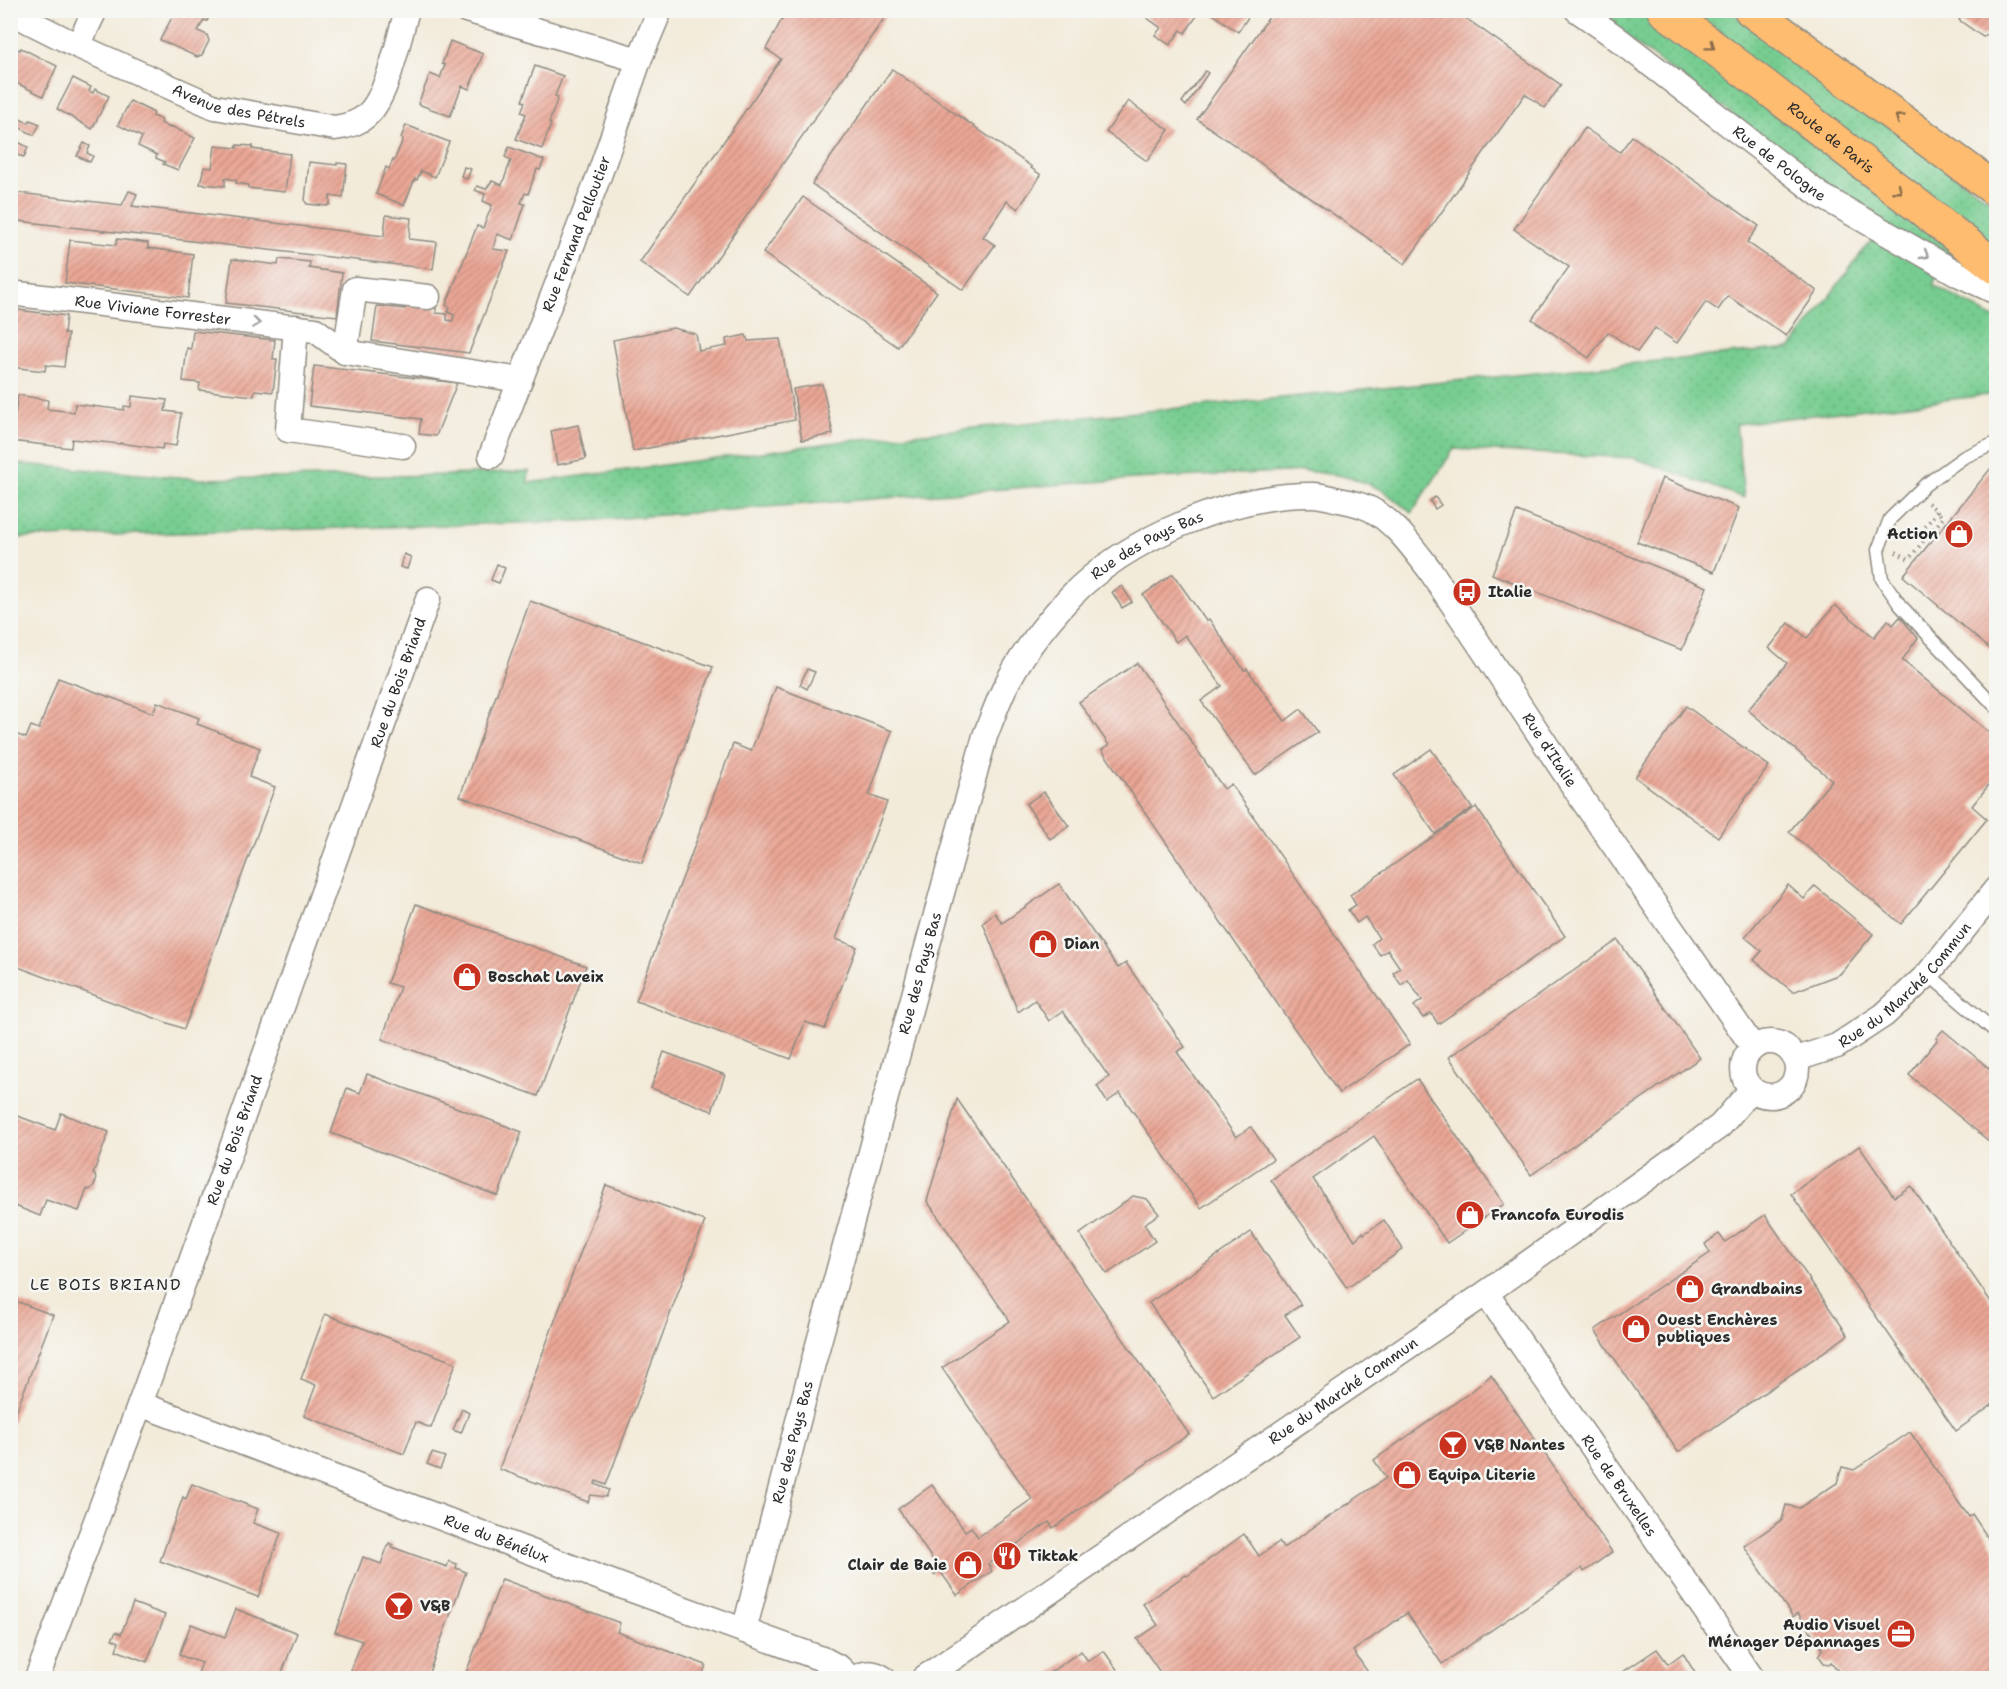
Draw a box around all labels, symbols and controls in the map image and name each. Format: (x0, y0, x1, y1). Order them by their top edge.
one-way arrow (1704, 38, 1715, 49)
street label: Avenue des Pétrels (169, 79, 307, 133)
street label: Route de Paris (1783, 97, 1878, 178)
one-way arrow (1894, 114, 1905, 125)
street label: Rue de Pologne (1729, 121, 1829, 206)
street label: Rue Fernand Pelloutier (537, 153, 615, 315)
one-way arrow (1892, 183, 1903, 194)
one-way arrow (1919, 248, 1929, 259)
street label: Rue Viviane Forrester (74, 291, 232, 330)
one-way arrow (252, 316, 261, 328)
street label: Rue des Pays Bas (1087, 506, 1206, 584)
shop icon: Action (1943, 518, 1975, 550)
place label: Action (1887, 524, 1938, 544)
bus stop icon: Italie (1451, 576, 1483, 608)
place label: Italie (1488, 582, 1532, 602)
street label: Rue du Bois Briand (366, 614, 431, 750)
street label: Rue d'Italie (1518, 709, 1581, 791)
street label: Rue des Pays Bas (894, 910, 946, 1037)
street label: Rue du Marché Commun (1835, 918, 1976, 1052)
shop icon: Dian (1027, 928, 1059, 960)
place label: Dian (1064, 934, 1099, 954)
shop icon: Boschat Laveix (451, 961, 483, 993)
place label: Boschat Laveix (488, 967, 604, 987)
street label: Rue du Bois Briand (202, 1072, 267, 1208)
shop icon: Francofa Eurodis (1454, 1199, 1486, 1231)
place label: Francofa Eurodis (1491, 1205, 1624, 1225)
shop icon: Grandbains (1674, 1273, 1706, 1305)
district label: LE BOIS BRIAND (30, 1274, 182, 1295)
place label: Grandbains (1711, 1279, 1803, 1299)
place label: Ouest Enchères publiques (1657, 1310, 1778, 1347)
shop icon: Ouest Enchères publiques (1620, 1313, 1652, 1345)
street label: Rue du Marché Commun (1265, 1333, 1422, 1449)
street label: Rue des Pays Bas (767, 1379, 818, 1506)
bar icon: V&B Nantes (1437, 1429, 1469, 1461)
street label: Rue de Bruxelles (1577, 1430, 1661, 1541)
place label: V&B Nantes (1474, 1435, 1565, 1455)
shop icon: Equipa Literie (1391, 1459, 1423, 1491)
place label: Equipa Literie (1428, 1465, 1536, 1485)
street label: Rue du Bénélux (441, 1510, 552, 1568)
restaurant icon: Tiktak (991, 1540, 1023, 1572)
place label: Tiktak (1028, 1546, 1079, 1566)
shop icon: Clair de Baie (952, 1549, 984, 1581)
place label: Clair de Baie (847, 1555, 947, 1575)
bar icon: V&B (383, 1590, 415, 1622)
place label: V&B (420, 1596, 450, 1616)
place label: Audio Visuel Ménager Dépannages (1708, 1615, 1880, 1652)
office icon: Audio Visuel Ménager Dépannages (1885, 1618, 1917, 1650)

